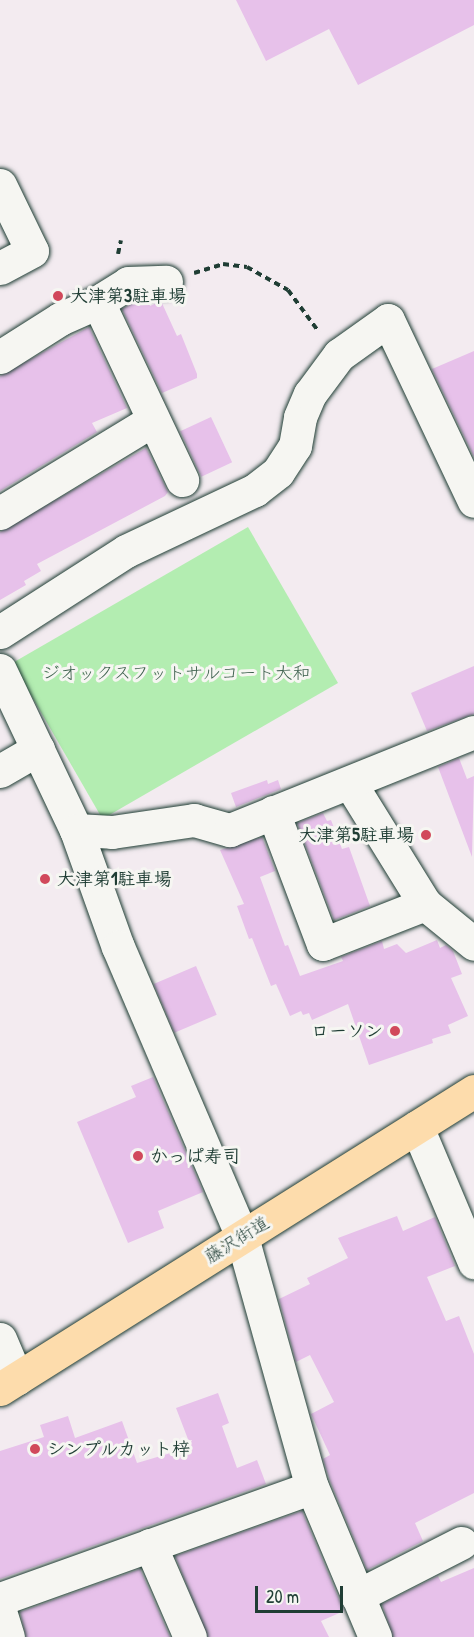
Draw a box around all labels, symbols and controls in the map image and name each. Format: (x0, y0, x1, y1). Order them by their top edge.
place label: 大津第3駐車場 (70, 285, 186, 307)
marker: 大津第3駐車場 (51, 289, 65, 303)
park label: ジオックスフットサルコート大和 (41, 662, 311, 684)
place label: 大津第5駐車場 (298, 824, 414, 846)
marker: 大津第5駐車場 (419, 828, 433, 842)
place label: 大津第1駐車場 (57, 868, 172, 890)
marker: 大津第1駐車場 (38, 872, 52, 886)
place label: ローソン (311, 1020, 383, 1042)
marker: ローソン (388, 1024, 402, 1038)
place label: かっぱ寿司 (150, 1145, 240, 1167)
marker: かっぱ寿司 (131, 1149, 145, 1163)
street label: 藤沢街道 (201, 1212, 273, 1268)
place label: シンプルカット梓 (47, 1438, 191, 1460)
marker: シンプルカット梓 (28, 1442, 42, 1456)
scale bar (258, 1574, 346, 1612)
text: 20 m (266, 1584, 299, 1609)

